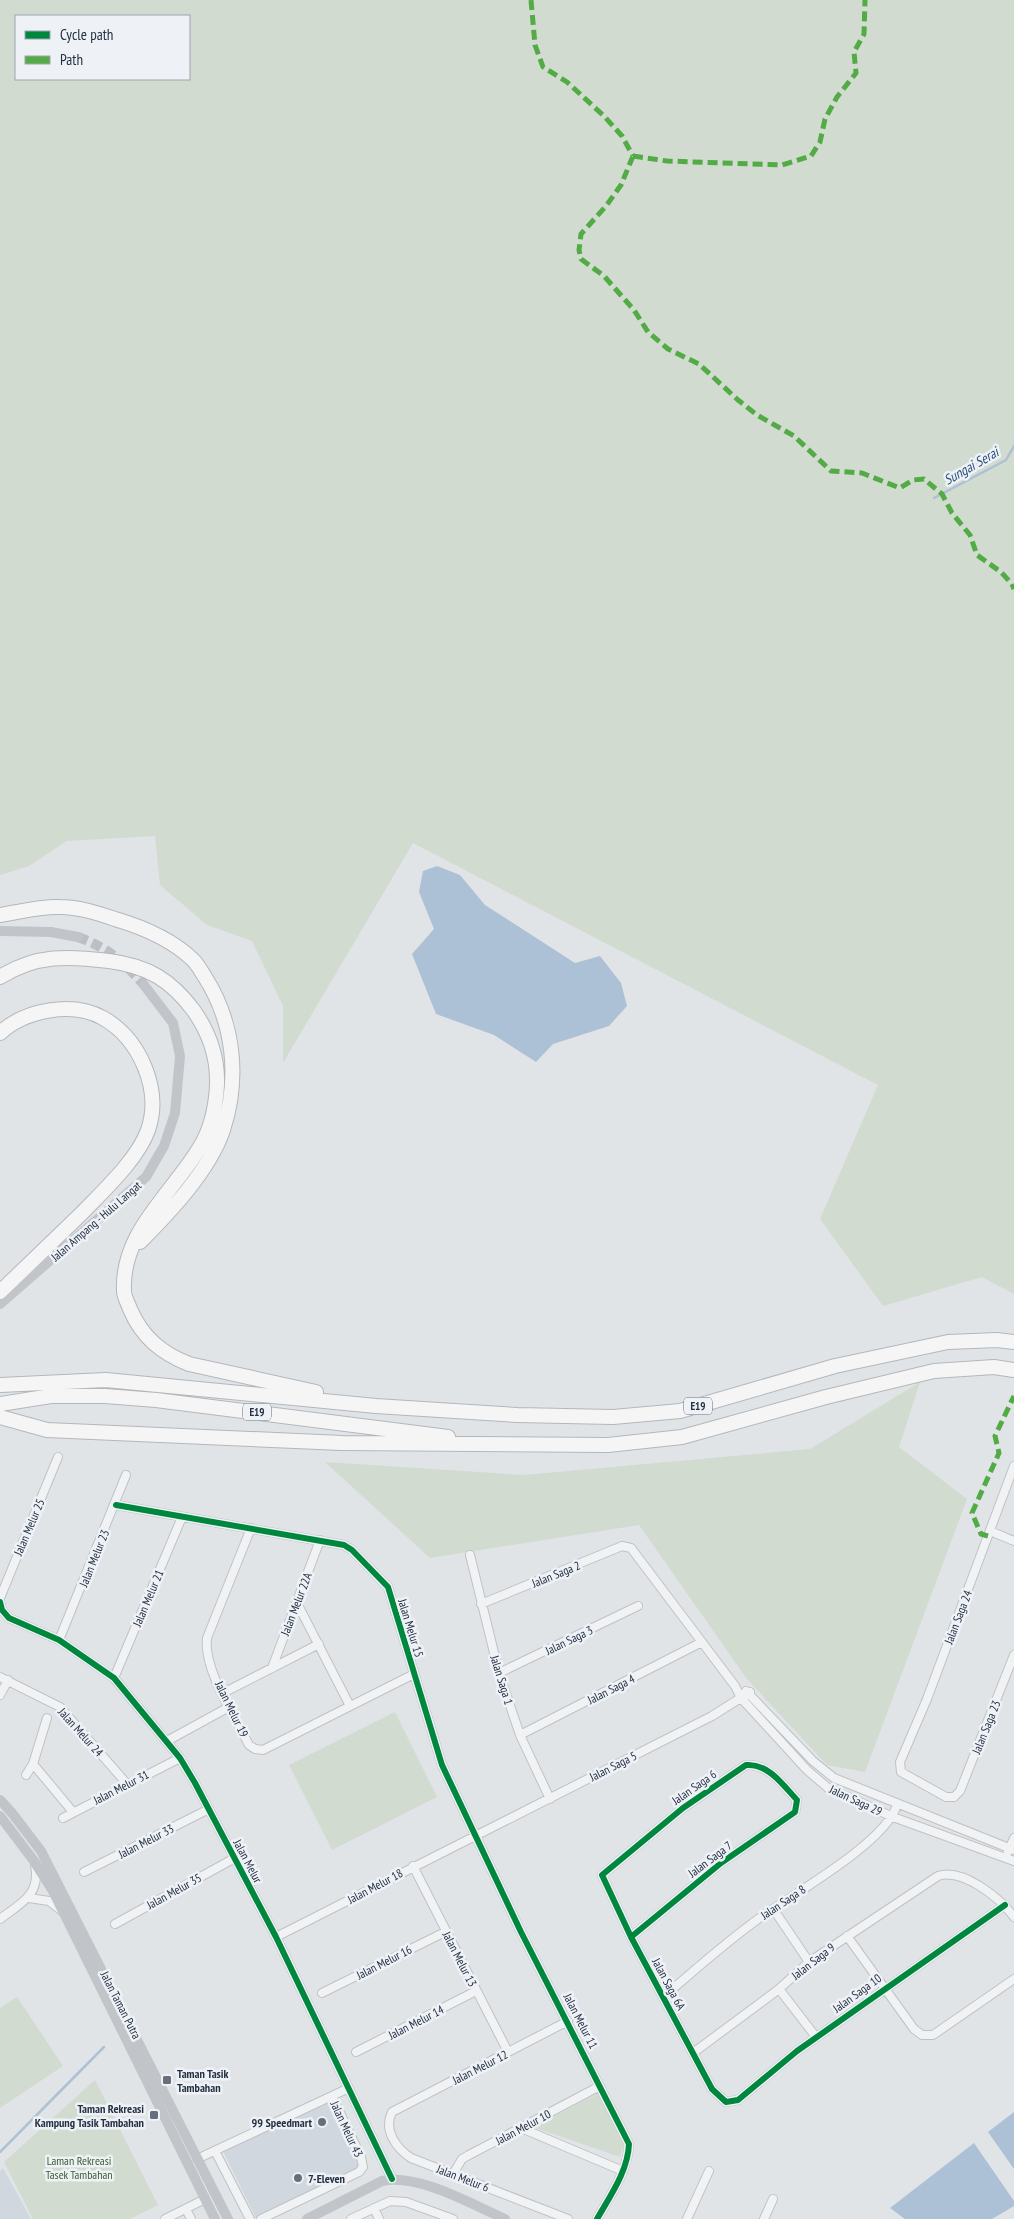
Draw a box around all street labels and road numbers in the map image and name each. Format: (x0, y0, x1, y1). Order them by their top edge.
street label: Jalan Ampang - Hulu Langat (47, 1177, 145, 1265)
road number: E19 (684, 1398, 712, 1414)
road number: E19 (243, 1404, 271, 1420)
street label: Jalan Melur 25 (10, 1496, 48, 1559)
street label: Jalan Melur 23 (75, 1527, 112, 1590)
street label: Jalan Saga 2 (529, 1557, 582, 1591)
street label: Jalan Melur 21 (129, 1567, 167, 1630)
street label: Jalan Melur 22A (277, 1570, 315, 1638)
street label: Jalan Saga 24 (941, 1587, 975, 1647)
street label: Jalan Melur 15 (395, 1596, 427, 1659)
street label: Jalan Saga 3 (542, 1622, 595, 1658)
street label: Jalan Saga 1 (487, 1652, 517, 1707)
street label: Jalan Saga 4 (584, 1670, 638, 1708)
street label: Jalan Melur 19 (212, 1678, 252, 1739)
street label: Jalan Saga 23 (968, 1698, 1004, 1757)
street label: Jalan Melur 24 (55, 1704, 107, 1760)
street label: Jalan Saga 5 (586, 1748, 639, 1785)
street label: Jalan Saga 6 (668, 1766, 719, 1808)
street label: Jalan Melur 31 (90, 1767, 151, 1808)
street label: Jalan Saga 29 (826, 1781, 885, 1819)
street label: Jalan Melur 33 (115, 1821, 176, 1862)
street label: Jalan Melur (230, 1836, 266, 1886)
street label: Jalan Saga 7 (684, 1838, 735, 1881)
street label: Jalan Melur 18 (344, 1865, 405, 1907)
street label: Jalan Melur 35 (143, 1870, 204, 1913)
street label: Jalan Saga 8 (757, 1882, 808, 1923)
street label: Jalan Melur 13 (439, 1928, 480, 1989)
street label: Jalan Saga 9 (788, 1939, 838, 1983)
street label: Jalan Melur 16 (353, 1942, 414, 1983)
street label: Jalan Saga 6A (649, 1955, 689, 2013)
street label: Jalan Taman Putra (97, 1968, 145, 2042)
street label: Jalan Saga 10 (829, 1970, 884, 2016)
street label: Jalan Melur 11 (560, 1990, 601, 2051)
street label: Jalan Melur 14 (385, 2001, 447, 2043)
street label: Jalan Melur 12 (449, 2047, 510, 2088)
street label: Jalan Melur 43 (327, 2098, 367, 2160)
street label: Jalan Melur 10 (492, 2106, 553, 2148)
street label: Jalan Melur 6 (434, 2161, 491, 2195)

